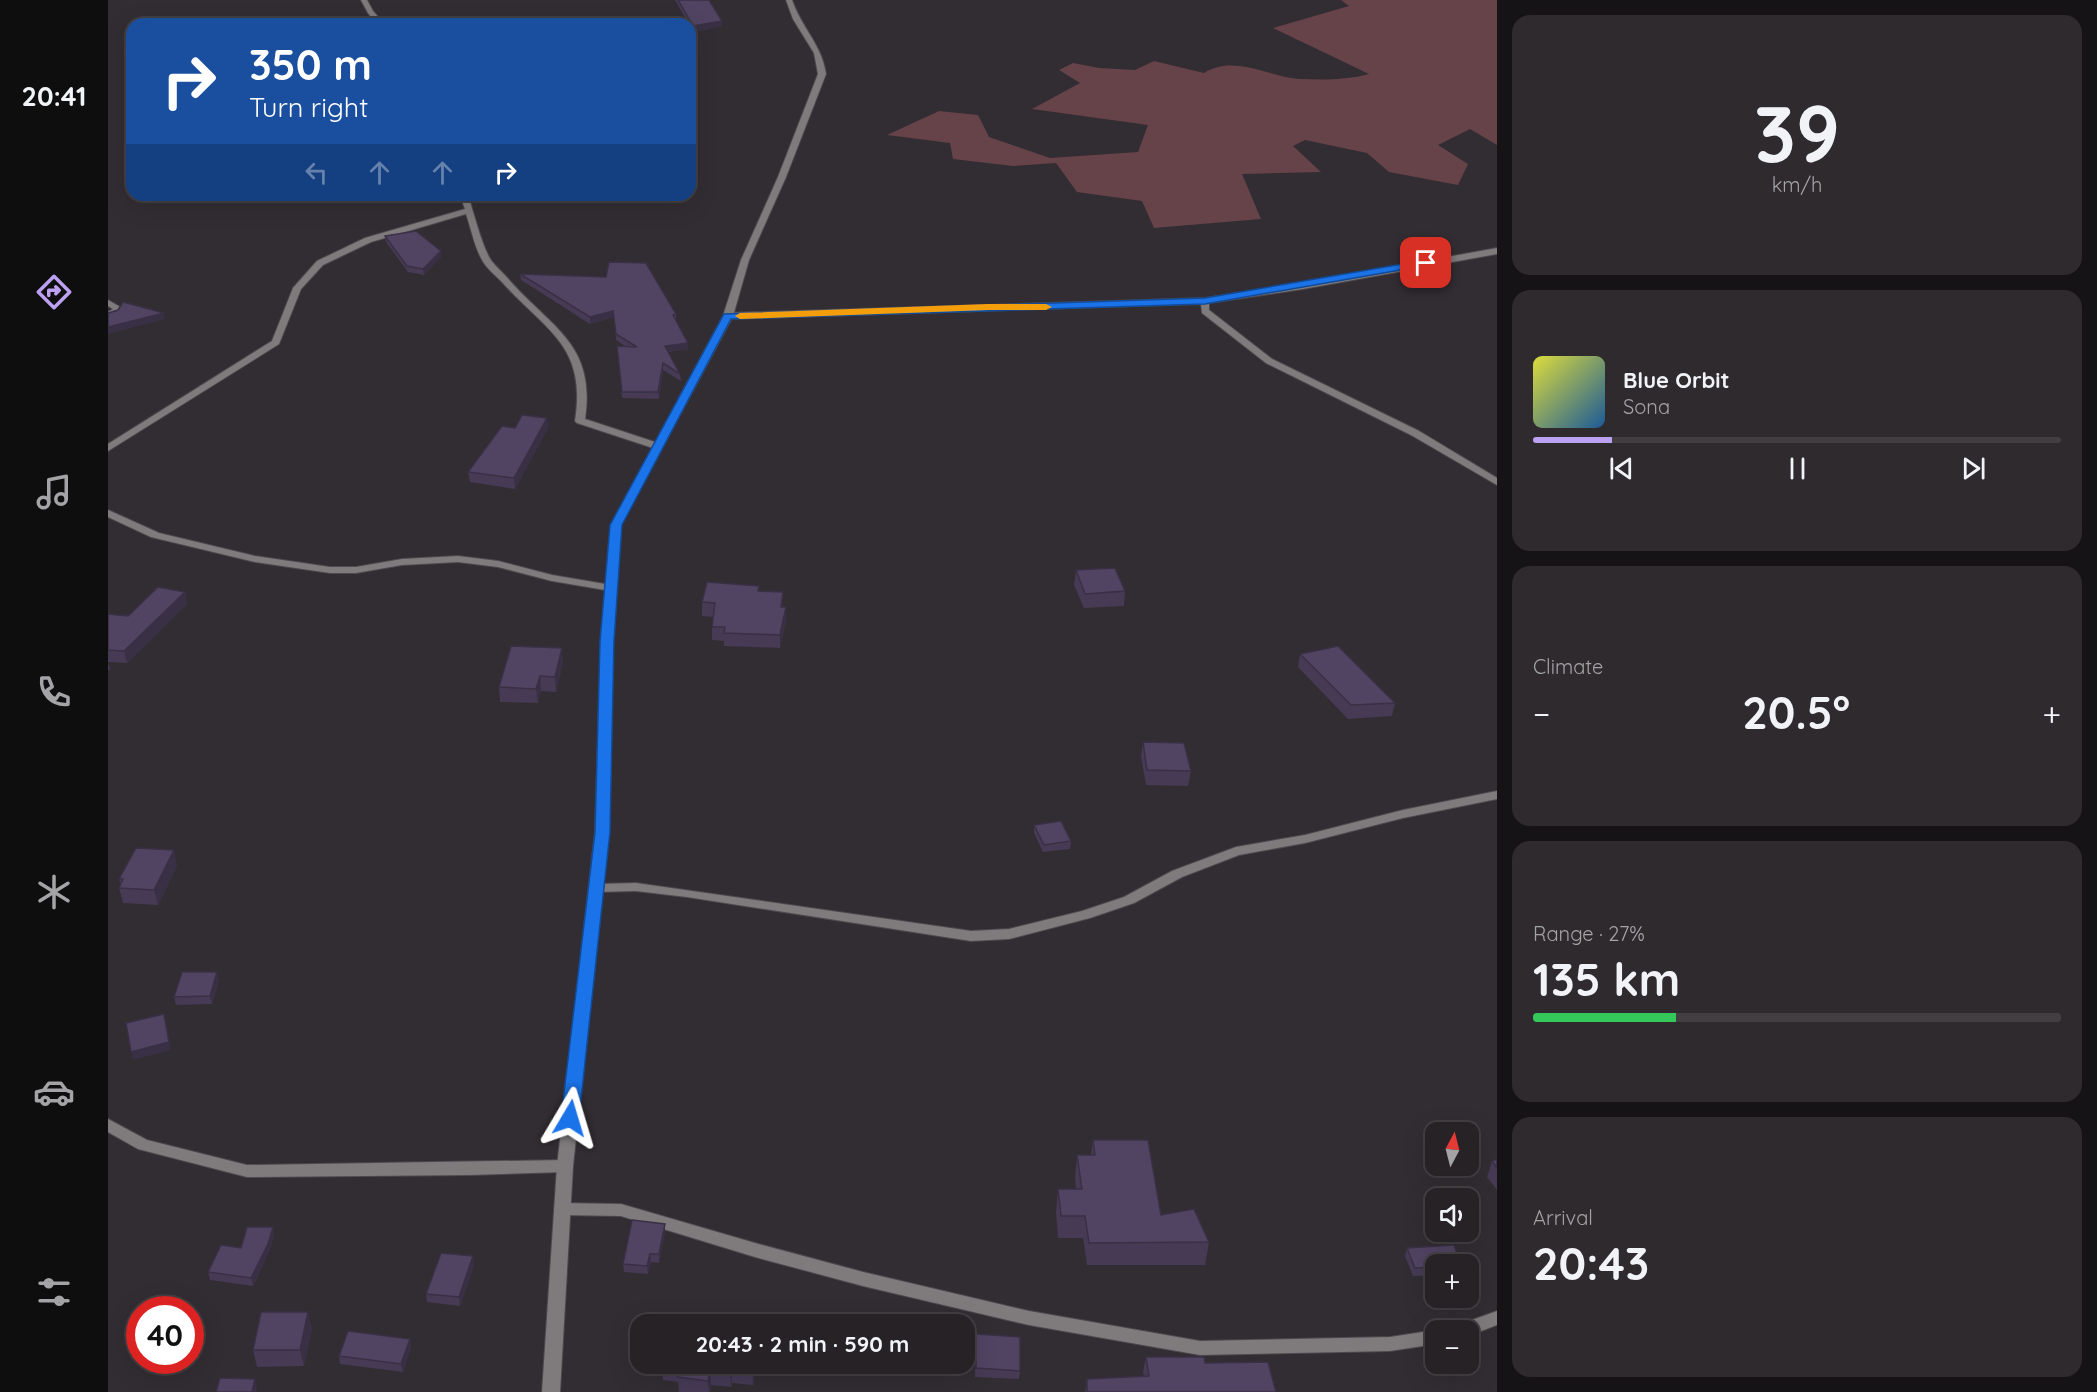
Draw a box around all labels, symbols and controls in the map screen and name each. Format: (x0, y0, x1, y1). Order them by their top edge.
text: 350 m (249, 38, 372, 91)
icon: right (150, 42, 228, 120)
text: 20:41 (22, 79, 86, 113)
text: 39 (1754, 84, 1840, 182)
text: Turn right (249, 90, 368, 124)
icon: left (300, 156, 333, 189)
icon: ahead (363, 156, 396, 189)
icon: ahead (426, 156, 459, 189)
icon: right (489, 156, 522, 189)
text: km/h (1772, 172, 1822, 197)
pin (1400, 237, 1451, 288)
icon: arrive (1409, 246, 1442, 279)
icon: directions (33, 271, 75, 313)
text: Blue Orbit (1623, 366, 1729, 394)
text: Sona (1623, 394, 1670, 419)
icon: previous (1605, 452, 1638, 485)
icon: pause (1781, 452, 1814, 485)
icon: next (1957, 452, 1990, 485)
icon: music (33, 471, 75, 513)
text: Climate (1533, 654, 1603, 679)
icon: phone (33, 671, 75, 713)
text: 20.5° (1742, 684, 1850, 740)
text: − (1533, 693, 1550, 734)
text: + (2042, 693, 2061, 734)
icon: climate (33, 871, 75, 913)
text: Range · 27% (1533, 921, 1645, 946)
text: 135 km (1533, 951, 1680, 1007)
icon: car (33, 1071, 75, 1113)
position arrow (538, 1086, 602, 1150)
north arrow (1425, 1122, 1479, 1176)
map controls (1425, 1122, 1479, 1374)
button: sound (1425, 1188, 1479, 1242)
text: Arrival (1533, 1205, 1593, 1230)
text: 20:43 (1533, 1235, 1649, 1291)
button: + (1425, 1254, 1479, 1308)
icon: filters (33, 1271, 75, 1313)
speed limit sign: 40 (126, 1296, 204, 1374)
button: − (1425, 1320, 1479, 1374)
text: 20:43 · 2 min · 590 m (696, 1330, 909, 1358)

